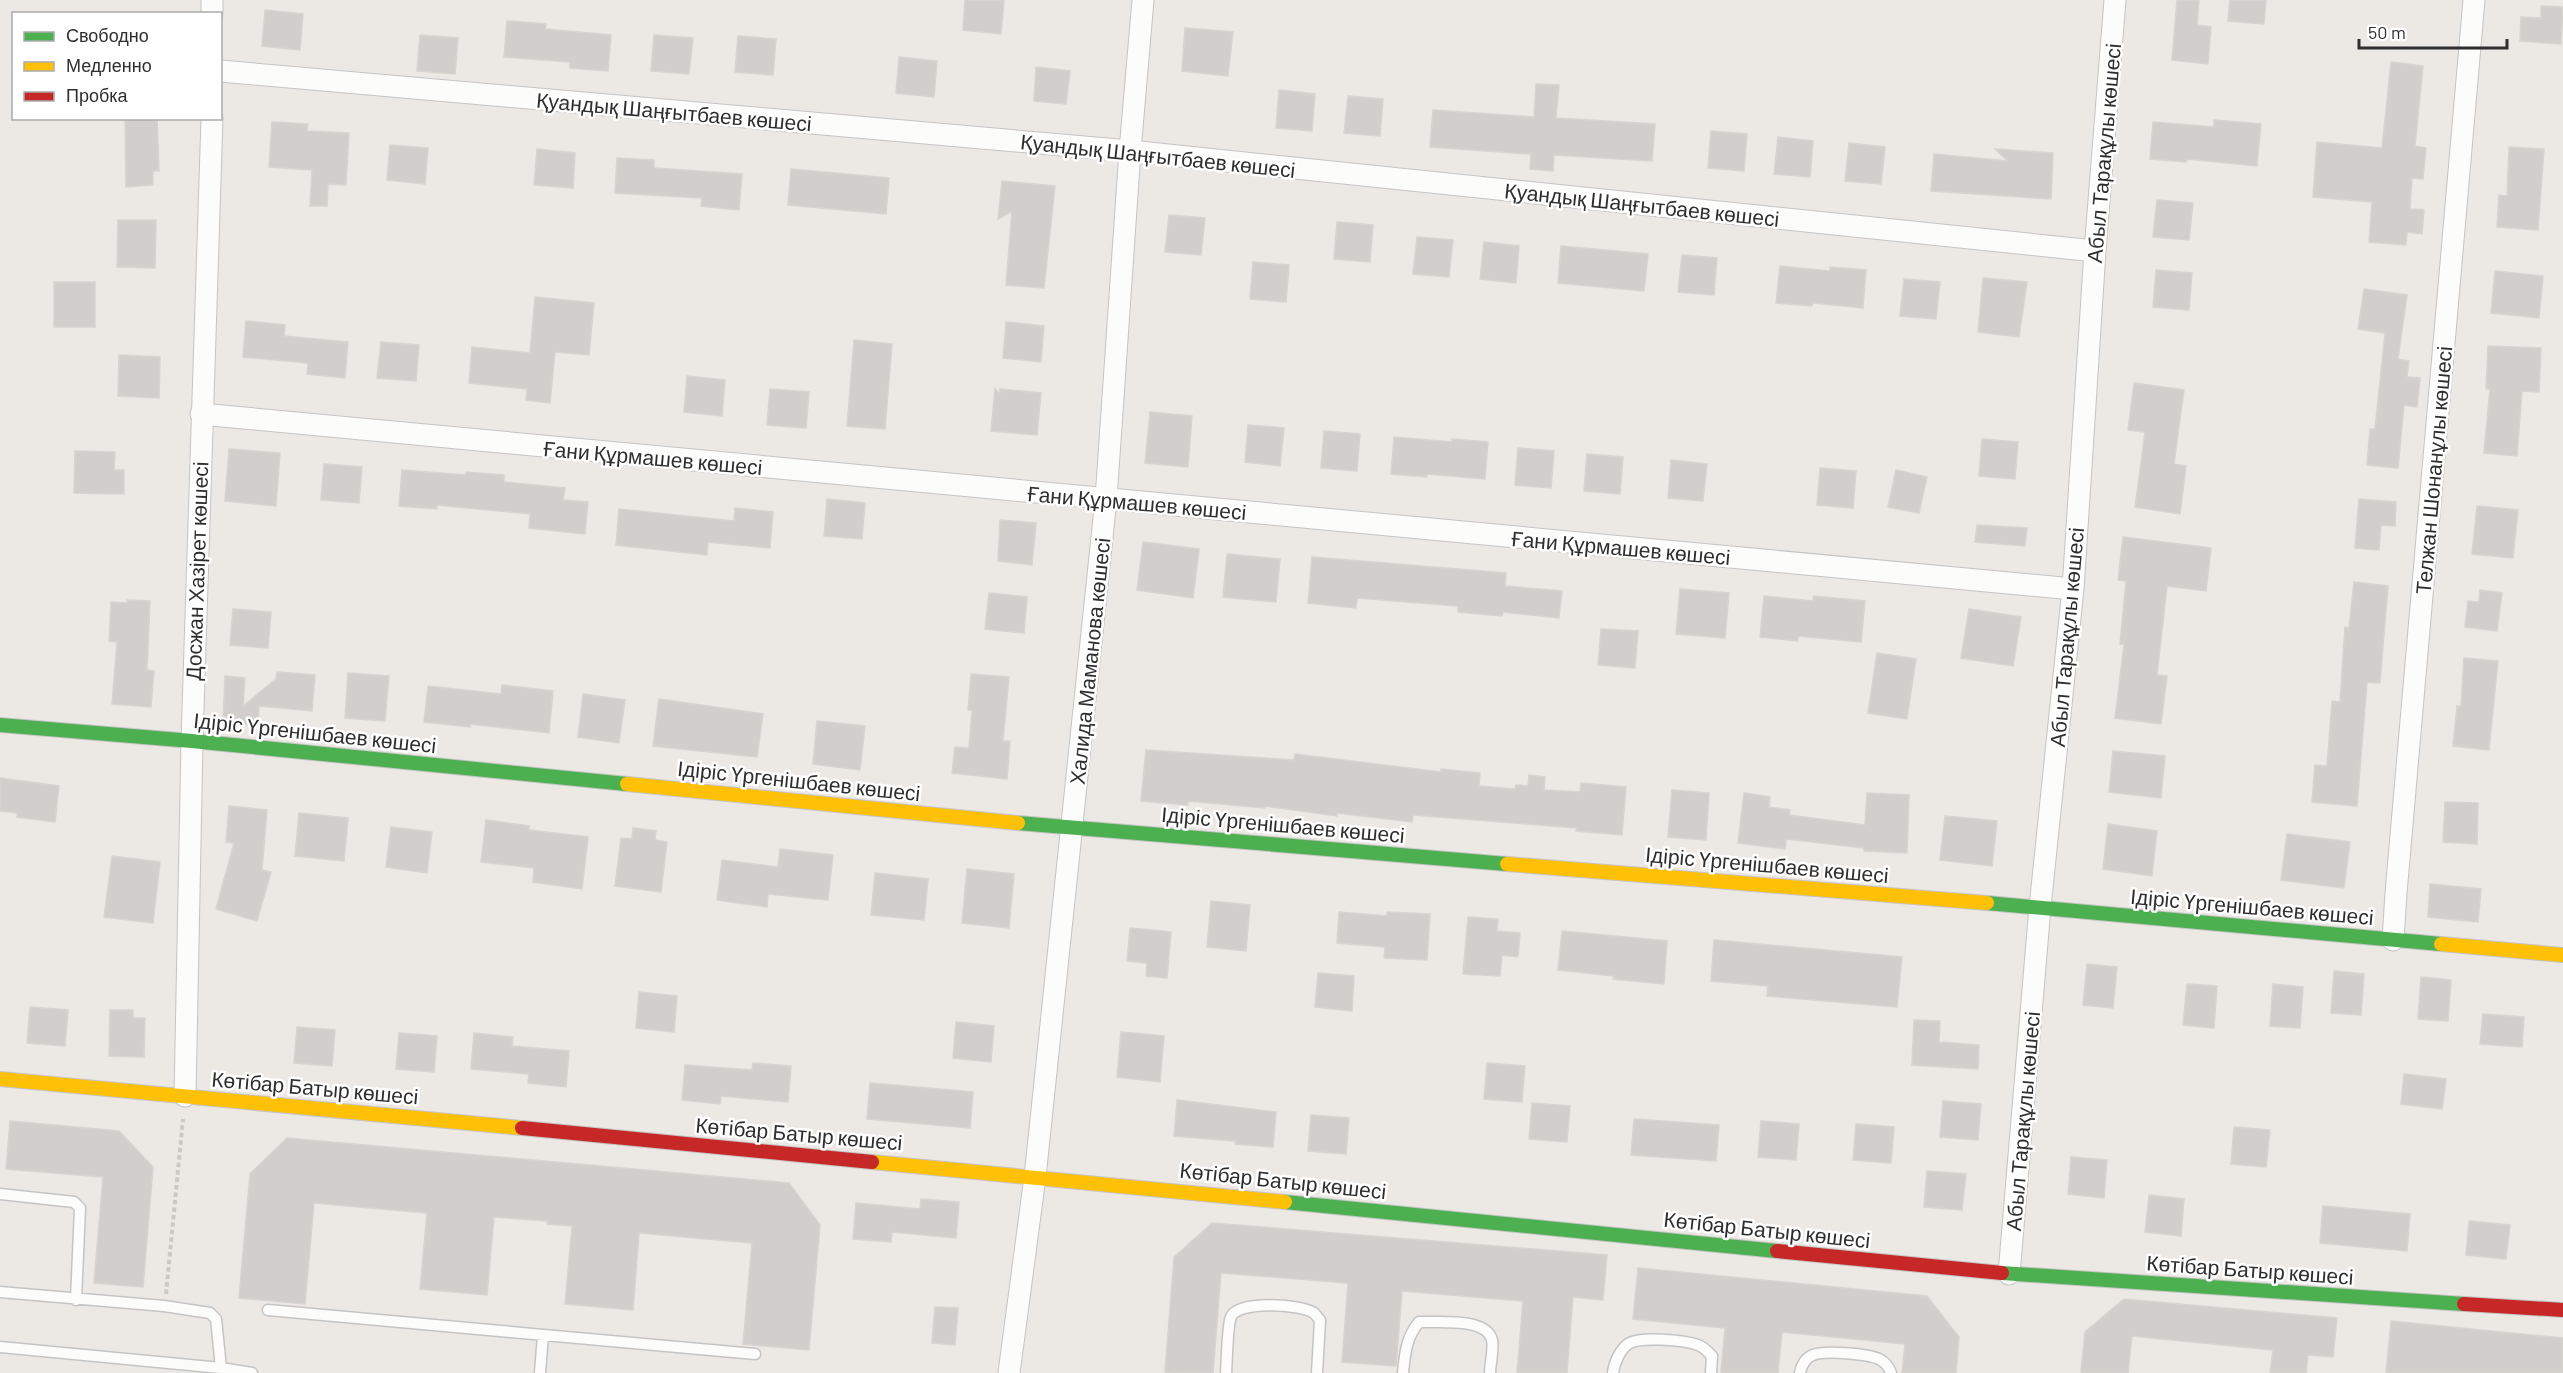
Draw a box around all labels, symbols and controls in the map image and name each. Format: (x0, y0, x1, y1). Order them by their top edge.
legend (12, 12, 222, 120)
scale bar (2359, 12, 2508, 50)
text: 50 m (2368, 21, 2406, 43)
text: Свободно (66, 24, 149, 46)
street label: Абыл Тарақұлы көшесі (2081, 42, 2125, 264)
text: Медленно (66, 54, 152, 76)
text: Пробка (66, 84, 129, 106)
street label: Қуандық Шаңғытбаев көшесі (535, 87, 813, 135)
street label: Қуандық Шаңғытбаев көшесі (1019, 128, 1297, 182)
street label: Қуандық Шаңғытбаев көшесі (1503, 177, 1781, 231)
street label: Телжан Шонанұлы көшесі (2410, 345, 2456, 595)
street label: Ғани Құрмашев көшесі (542, 435, 763, 479)
street label: Досжан Хазірет көшесі (180, 461, 212, 681)
street label: Ғани Құрмашев көшесі (1026, 480, 1247, 524)
street label: Ғани Құрмашев көшесі (1510, 525, 1731, 569)
street label: Абыл Тарақұлы көшесі (2044, 526, 2088, 748)
street label: Халида Маманова көшесі (1064, 536, 1114, 786)
street label: Ідіріс Үргенішбаев көшесі (192, 707, 438, 757)
street label: Ідіріс Үргенішбаев көшесі (676, 755, 922, 805)
street label: Ідіріс Үргенішбаев көшесі (1160, 801, 1406, 847)
street label: Ідіріс Үргенішбаев көшесі (1644, 841, 1890, 887)
street label: Ідіріс Үргенішбаев көшесі (2129, 883, 2375, 929)
street label: Абыл Тарақұлы көшесі (2000, 1010, 2044, 1232)
street label: Көтібар Батыр көшесі (211, 1066, 419, 1108)
street label: Көтібар Батыр көшесі (695, 1112, 903, 1154)
street label: Көтібар Батыр көшесі (1179, 1157, 1387, 1203)
street label: Көтібар Батыр көшесі (1663, 1206, 1871, 1252)
street label: Көтібар Батыр көшесі (2146, 1249, 2354, 1289)

